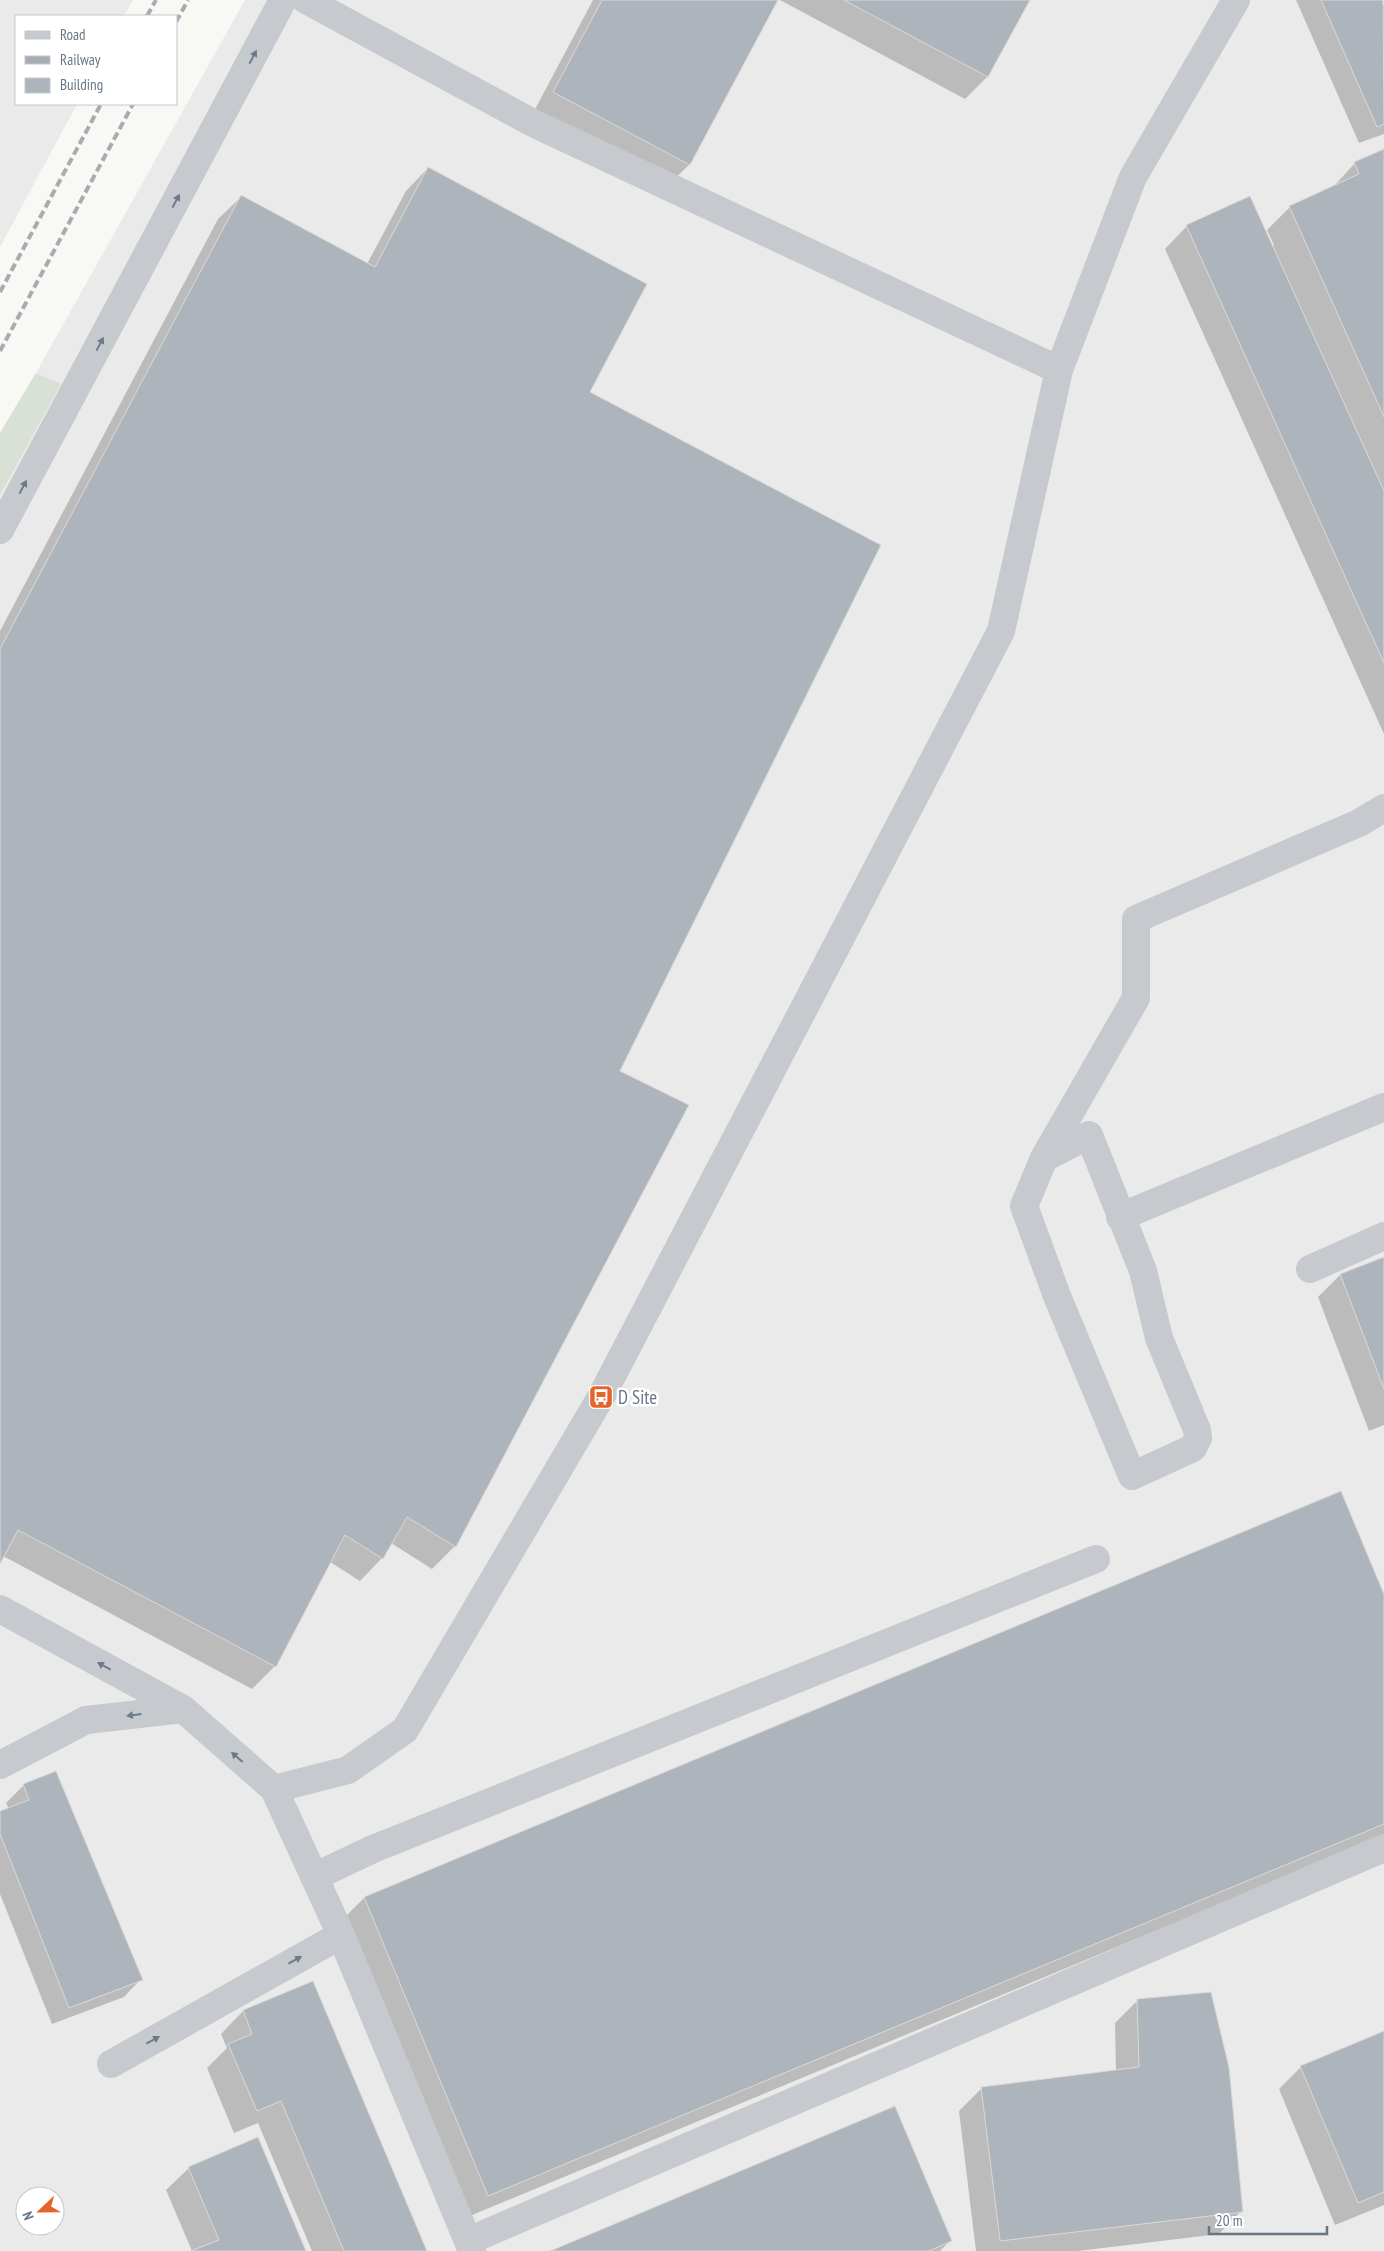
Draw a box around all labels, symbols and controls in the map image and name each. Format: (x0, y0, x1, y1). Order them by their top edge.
legend (15, 15, 178, 105)
text: Road (60, 25, 86, 44)
text: Railway (60, 50, 101, 69)
one-way arrow (249, 50, 257, 65)
text: Building (60, 75, 103, 94)
one-way arrow (172, 193, 180, 208)
one-way arrow (95, 337, 104, 351)
one-way arrow (19, 480, 27, 495)
bus stop icon: D Site (588, 1384, 614, 1410)
place label: D Site (618, 1385, 657, 1409)
one-way arrow (96, 1662, 111, 1670)
one-way arrow (126, 1711, 142, 1719)
one-way arrow (232, 1751, 244, 1763)
one-way arrow (288, 1956, 301, 1965)
one-way arrow (146, 2036, 161, 2044)
north arrow (15, 2186, 65, 2236)
scale bar (1209, 2204, 1326, 2236)
text: N (18, 2209, 38, 2223)
text: 20 m (1216, 2211, 1242, 2230)

